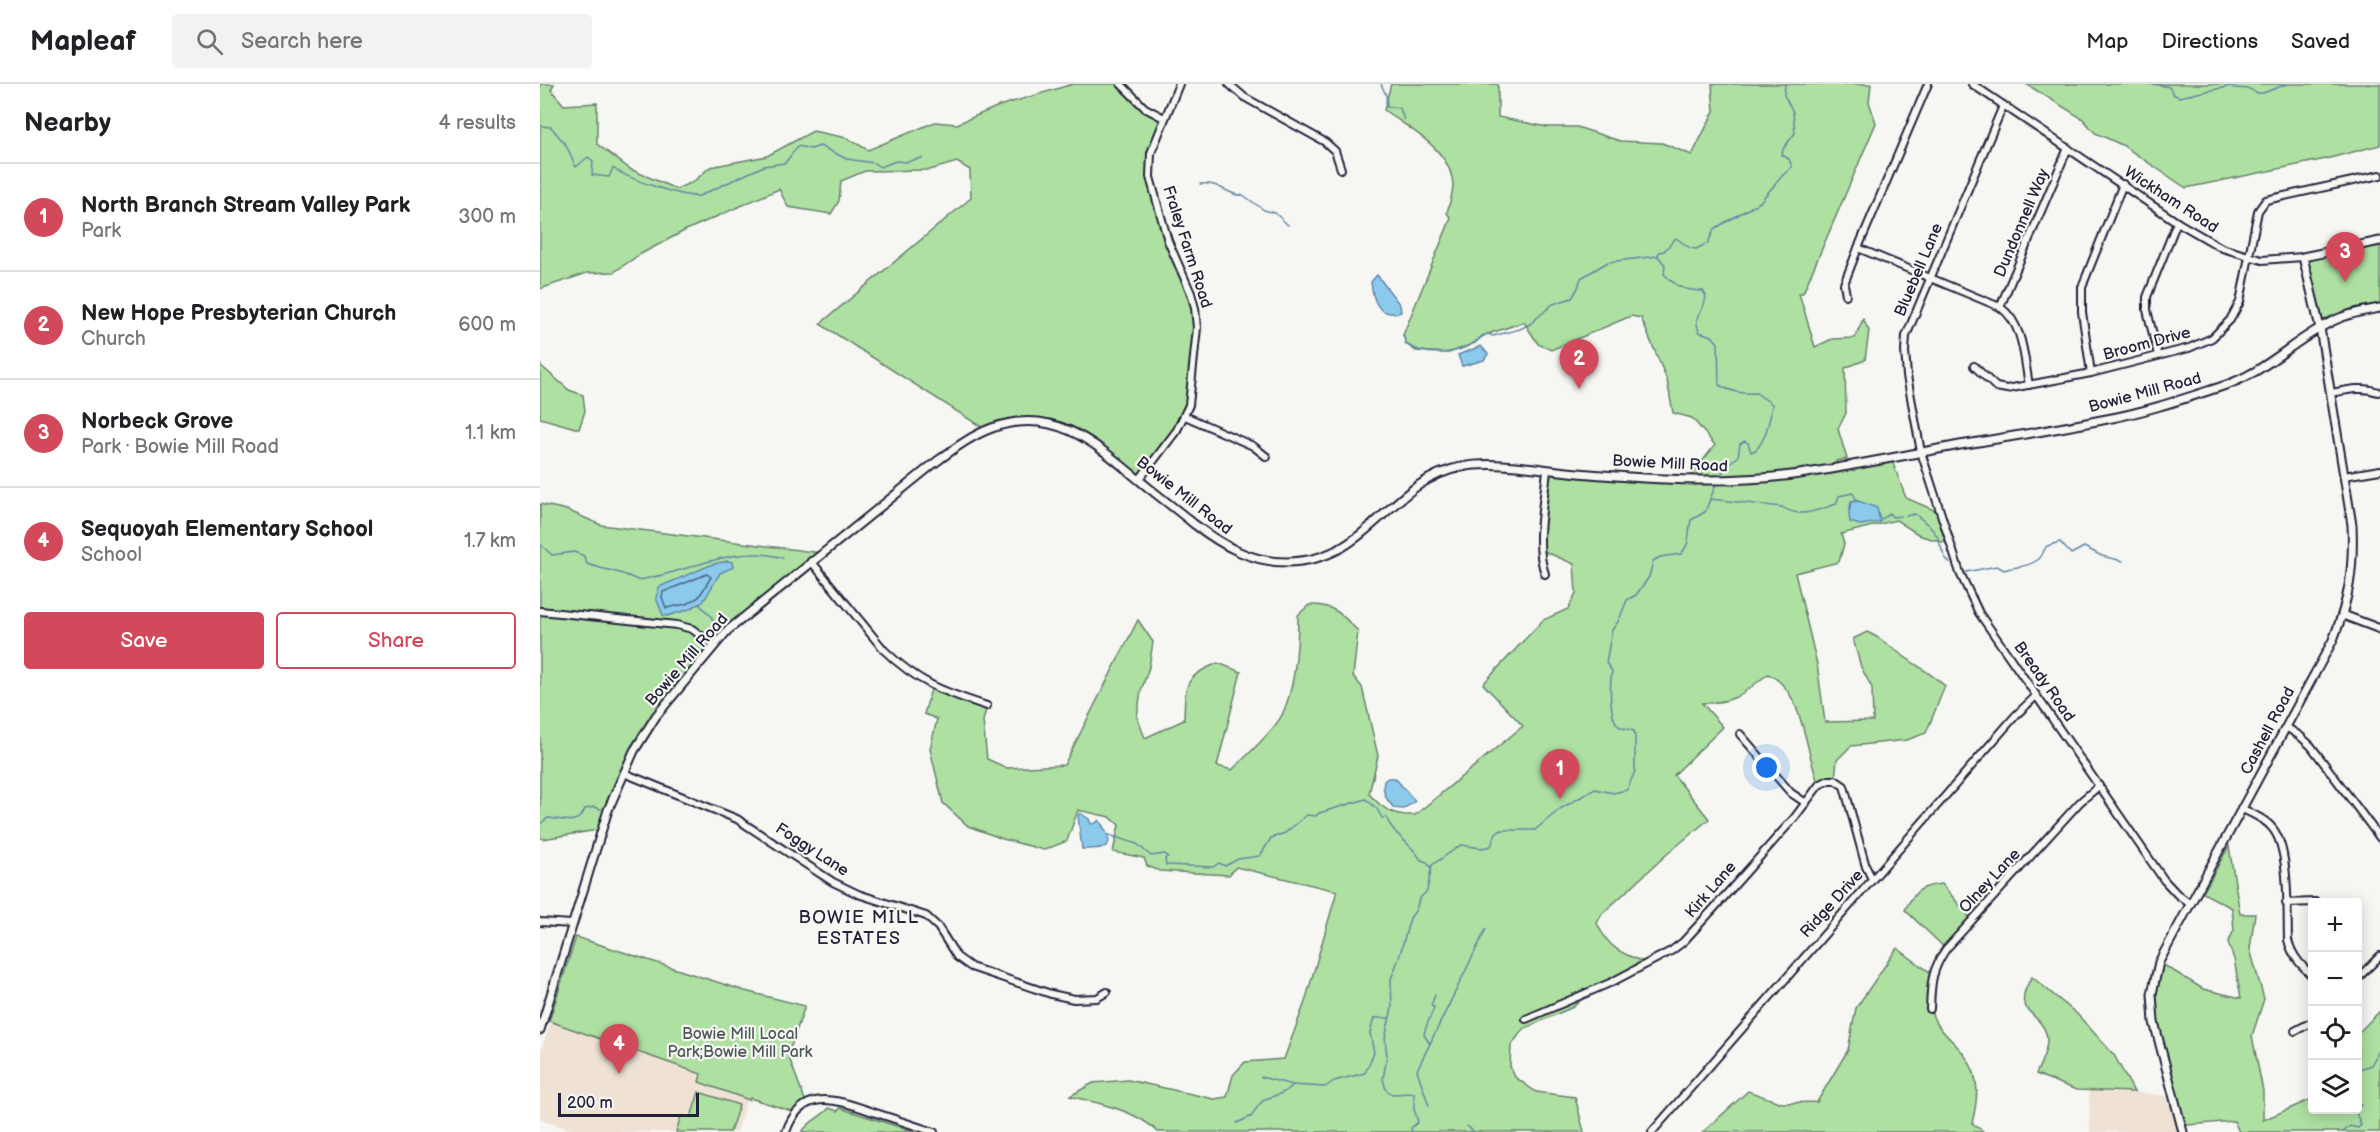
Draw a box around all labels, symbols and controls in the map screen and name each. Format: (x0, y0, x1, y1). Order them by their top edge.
search box (172, 14, 592, 68)
text: Mapleaf (30, 25, 136, 58)
icon: search (193, 25, 226, 58)
text: Search here (241, 28, 363, 55)
text: Map (2086, 29, 2129, 54)
text: Directions (2162, 29, 2258, 54)
text: Saved (2291, 29, 2350, 54)
text: Nearby (24, 108, 111, 139)
text: 4 results (438, 111, 516, 135)
street label: Wickham Road (2121, 163, 2221, 237)
street label: Dundonnell Way (1991, 165, 2054, 280)
street label: Fraley Farm Road (1158, 183, 1216, 311)
text: North Branch Stream Valley Park (81, 192, 410, 219)
text: 1 (39, 205, 48, 229)
text: 300 m (458, 205, 516, 229)
text: Park (81, 219, 121, 243)
street label: Bluebell Lane (1891, 220, 1947, 319)
pin: 3 (2326, 232, 2364, 282)
text: New Hope Presbyterian Church (81, 300, 396, 327)
text: 2 (38, 313, 49, 337)
text: 600 m (458, 313, 516, 337)
street label: Broom Drive (2101, 323, 2193, 365)
text: Church (81, 327, 146, 351)
pin: 2 (1560, 340, 1598, 389)
street label: Bowie Mill Road (2087, 369, 2203, 417)
text: Norbeck Grove (81, 408, 233, 435)
text: 3 (38, 421, 49, 445)
text: 1.1 km (465, 421, 516, 445)
text: Park · Bowie Mill Road (81, 435, 279, 459)
street label: Bowie Mill Road (1612, 451, 1728, 477)
street label: Bowie Mill Road (1132, 453, 1236, 539)
text: Sequoyah Elementary School (81, 516, 373, 543)
text: 4 (38, 529, 49, 553)
text: 1.7 km (464, 529, 516, 553)
text: School (81, 543, 142, 567)
street label: Bowie Mill Road (642, 610, 732, 710)
button: Save (24, 612, 264, 669)
button: Share (276, 612, 516, 669)
street label: Bready Road (2009, 638, 2079, 726)
street label: Cashell Road (2237, 684, 2299, 778)
pin: 1 (1540, 750, 1580, 799)
your location (1752, 753, 1781, 782)
street label: Foggy Lane (772, 819, 853, 881)
street label: Olney Lane (1955, 845, 2025, 917)
street label: Kirk Lane (1681, 858, 1741, 922)
street label: Ridge Drive (1797, 866, 1868, 942)
map controls (2308, 898, 2362, 1114)
button: + (2308, 898, 2362, 952)
district label: BOWIE MILL ESTATES (798, 907, 920, 949)
button: − (2308, 952, 2362, 1006)
button: locate (2308, 1006, 2362, 1060)
pin: 4 (600, 1024, 638, 1074)
park label: Bowie Mill Local Park;Bowie Mill Park (668, 1025, 813, 1062)
button: layers (2308, 1060, 2362, 1114)
scale bar (558, 1090, 699, 1118)
text: 200 m (567, 1094, 613, 1113)

